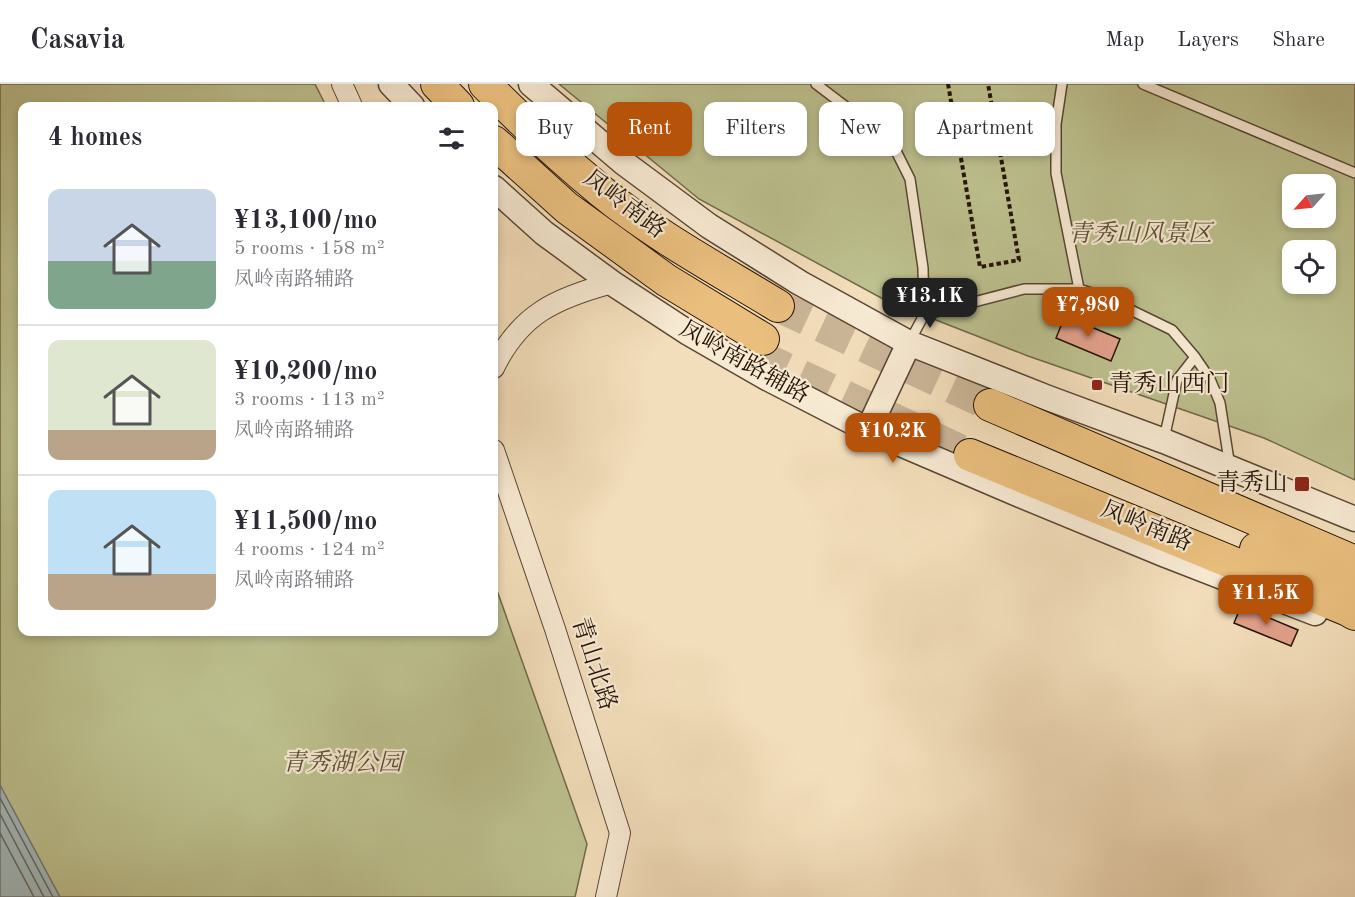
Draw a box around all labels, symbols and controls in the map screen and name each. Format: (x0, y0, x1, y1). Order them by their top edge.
text: Casavia (30, 27, 125, 55)
text: Map (1105, 30, 1144, 51)
text: Layers (1177, 30, 1239, 51)
text: Share (1272, 30, 1325, 51)
chip: Buy (516, 102, 595, 156)
chip: Rent (607, 102, 692, 156)
chip: Filters (704, 102, 807, 156)
chip: New (819, 102, 903, 156)
chip: Apartment (915, 102, 1055, 156)
icon: filters (435, 122, 468, 155)
text: 4 homes (48, 125, 142, 151)
street label: 凤岭南路 (578, 164, 671, 243)
north arrow (1282, 174, 1336, 228)
map controls (1282, 174, 1336, 294)
text: ¥13,100/mo (234, 208, 377, 234)
icon: home (96, 213, 168, 285)
park label: 青秀山风景区 (1068, 220, 1215, 247)
text: 5 rooms · 158 m² (234, 239, 384, 259)
button: locate (1282, 240, 1336, 294)
text: 凤岭南路辅路 (234, 270, 354, 290)
pin: ¥13.1K (881, 278, 979, 329)
text: ¥13.1K (896, 287, 964, 307)
pin: ¥7,980 (1039, 287, 1137, 338)
text: ¥7,980 (1056, 296, 1120, 316)
street label: 凤岭南路辅路 (675, 315, 814, 408)
text: ¥10,200/mo (234, 359, 377, 385)
icon: home (96, 364, 168, 436)
place label: 青秀山西门 (1109, 370, 1229, 397)
marker: 青秀山西门 (1090, 378, 1104, 392)
text: 3 rooms · 113 m² (234, 390, 384, 410)
pin: ¥10.2K (844, 413, 942, 464)
text: 凤岭南路辅路 (234, 421, 354, 441)
text: ¥10.2K (859, 422, 927, 442)
place label: 青秀山 (1216, 469, 1288, 496)
marker: 青秀山 (1293, 475, 1311, 493)
street label: 凤岭南路 (1097, 495, 1196, 556)
text: ¥11,500/mo (234, 509, 377, 535)
icon: home (96, 514, 168, 586)
text: 4 rooms · 124 m² (234, 540, 384, 560)
text: 凤岭南路辅路 (234, 571, 354, 591)
pin: ¥11.5K (1217, 575, 1315, 626)
text: ¥11.5K (1232, 584, 1300, 604)
street label: 青山北路 (567, 614, 622, 713)
park label: 青秀湖公园 (282, 749, 406, 776)

